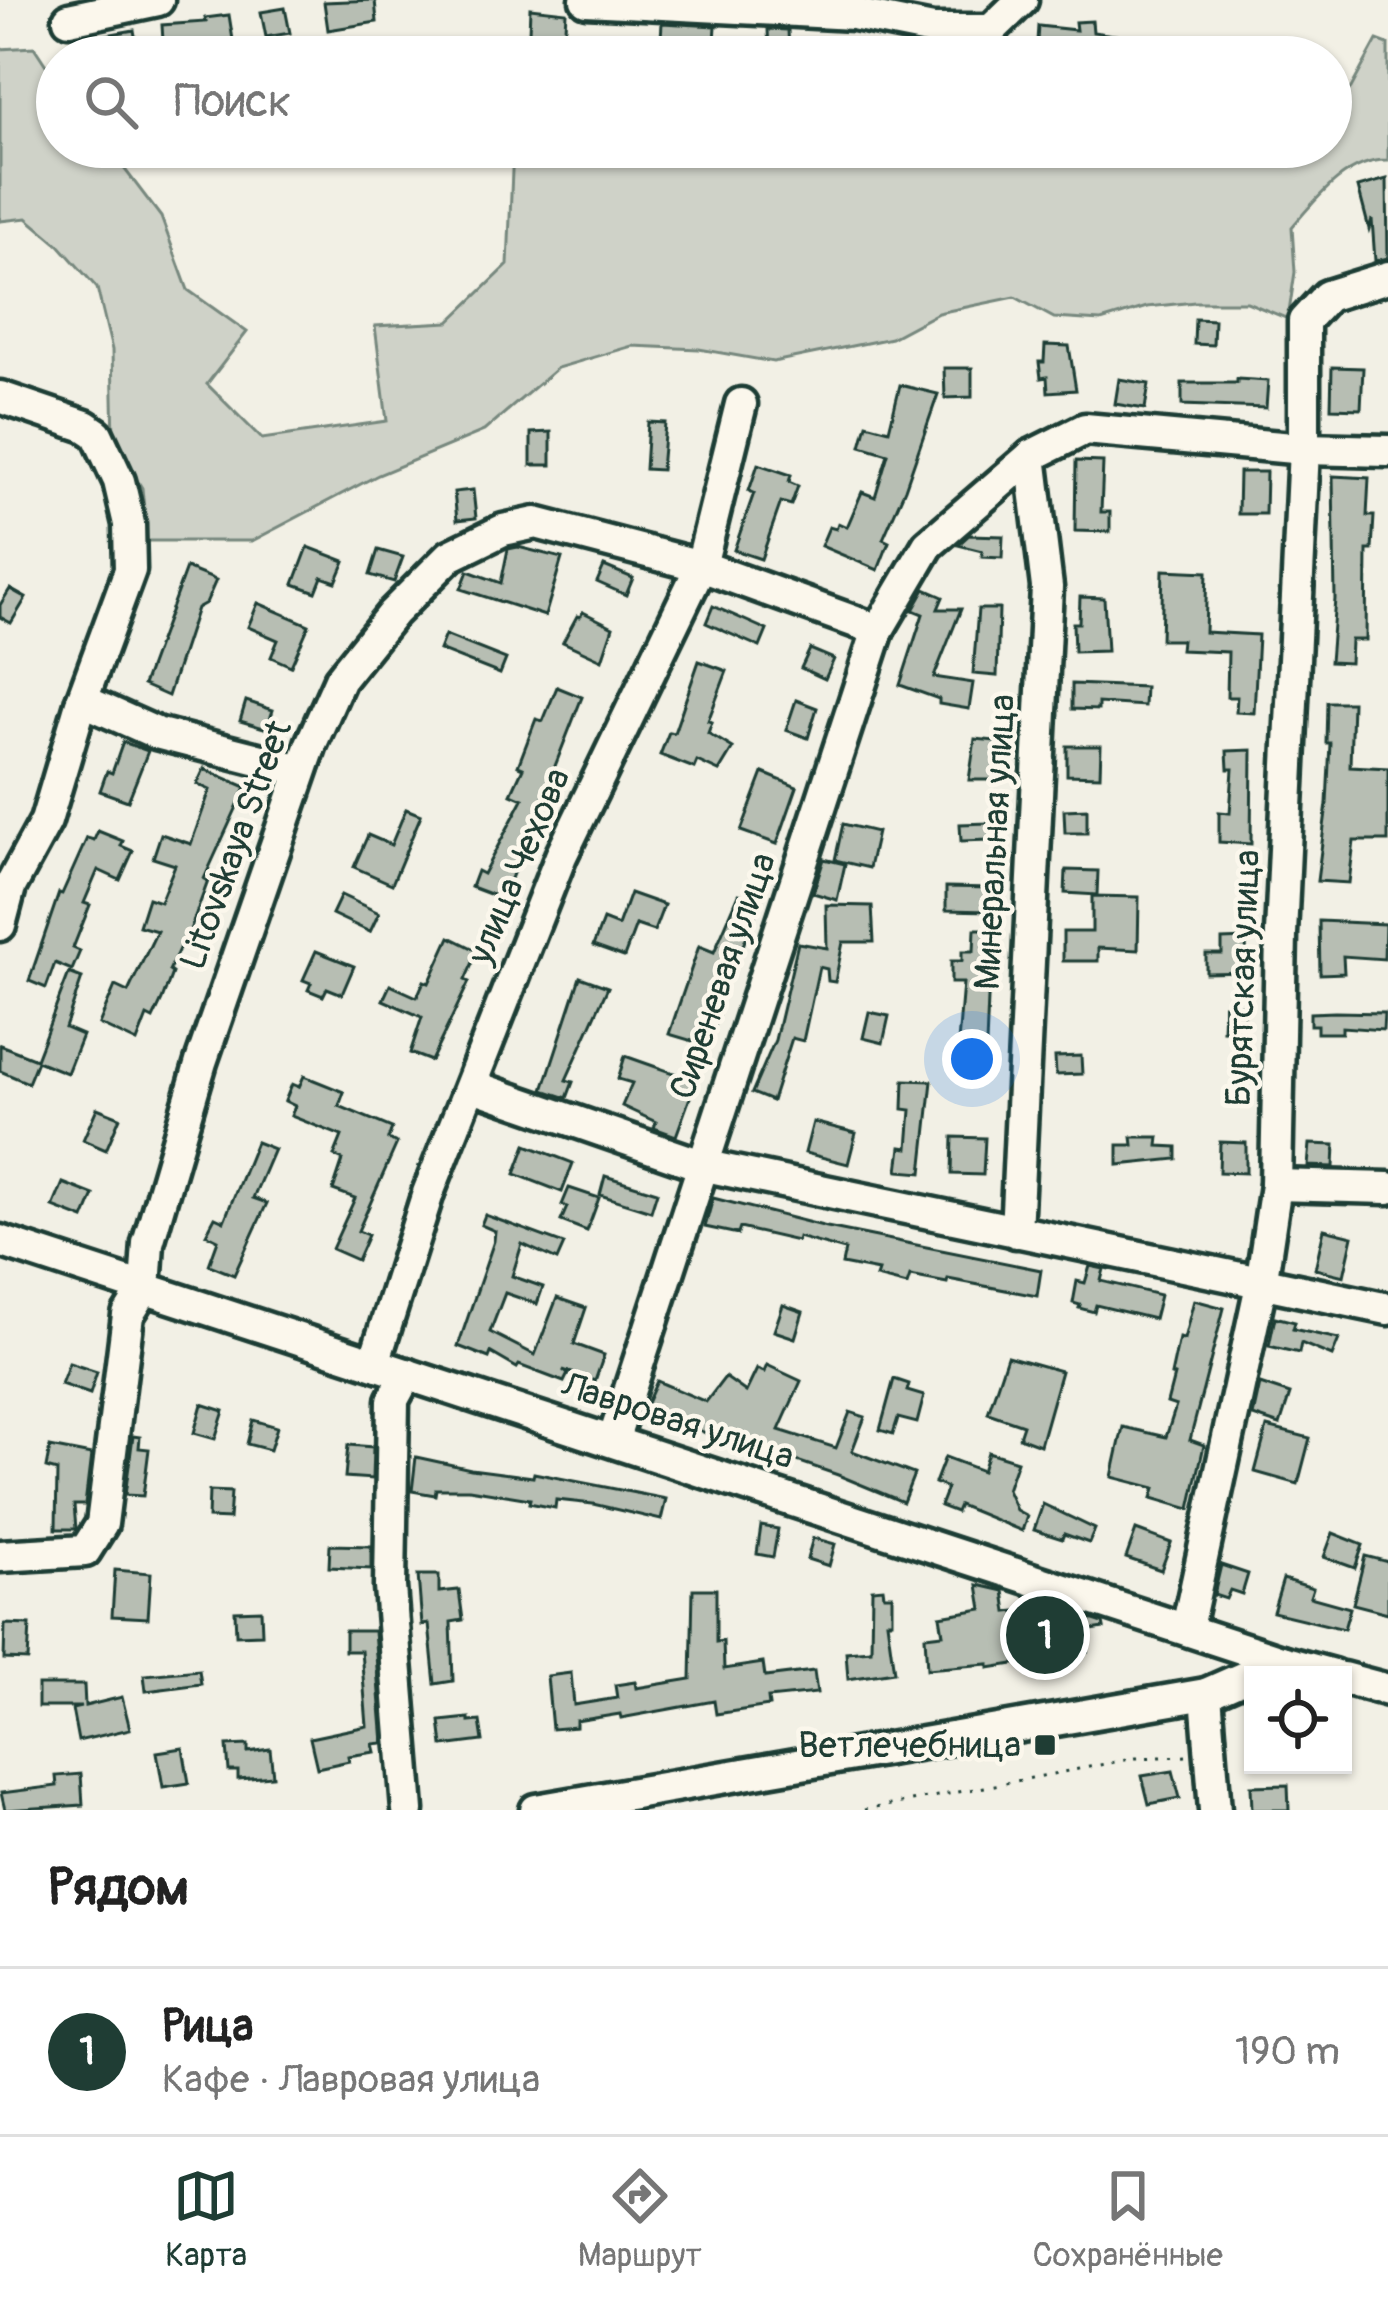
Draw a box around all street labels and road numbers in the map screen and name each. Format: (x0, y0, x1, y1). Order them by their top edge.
street label: Минеральная улица (965, 693, 1025, 991)
street label: Litovskaya Street (170, 714, 302, 976)
street label: улица Чехова (457, 761, 580, 972)
street label: Сиреневая улица (660, 847, 786, 1105)
street label: Бурятская улица (1216, 849, 1270, 1107)
street label: Лавровая улица (555, 1362, 800, 1480)

